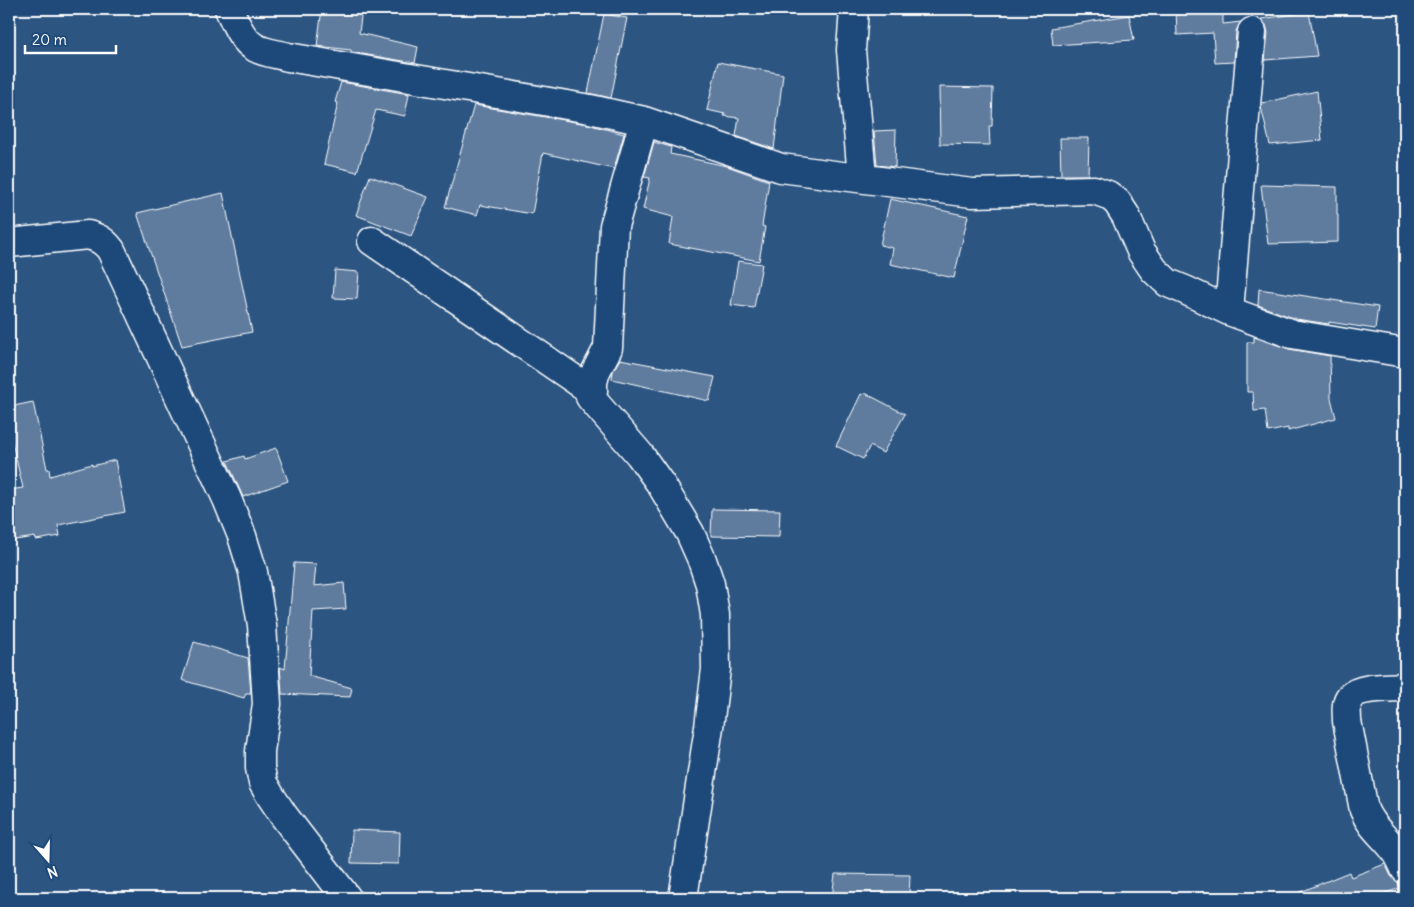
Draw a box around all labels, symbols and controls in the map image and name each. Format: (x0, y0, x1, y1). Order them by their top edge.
scale bar (25, 22, 116, 54)
text: 20 m (32, 30, 67, 49)
north arrow (22, 834, 72, 884)
text: N (45, 862, 60, 882)

